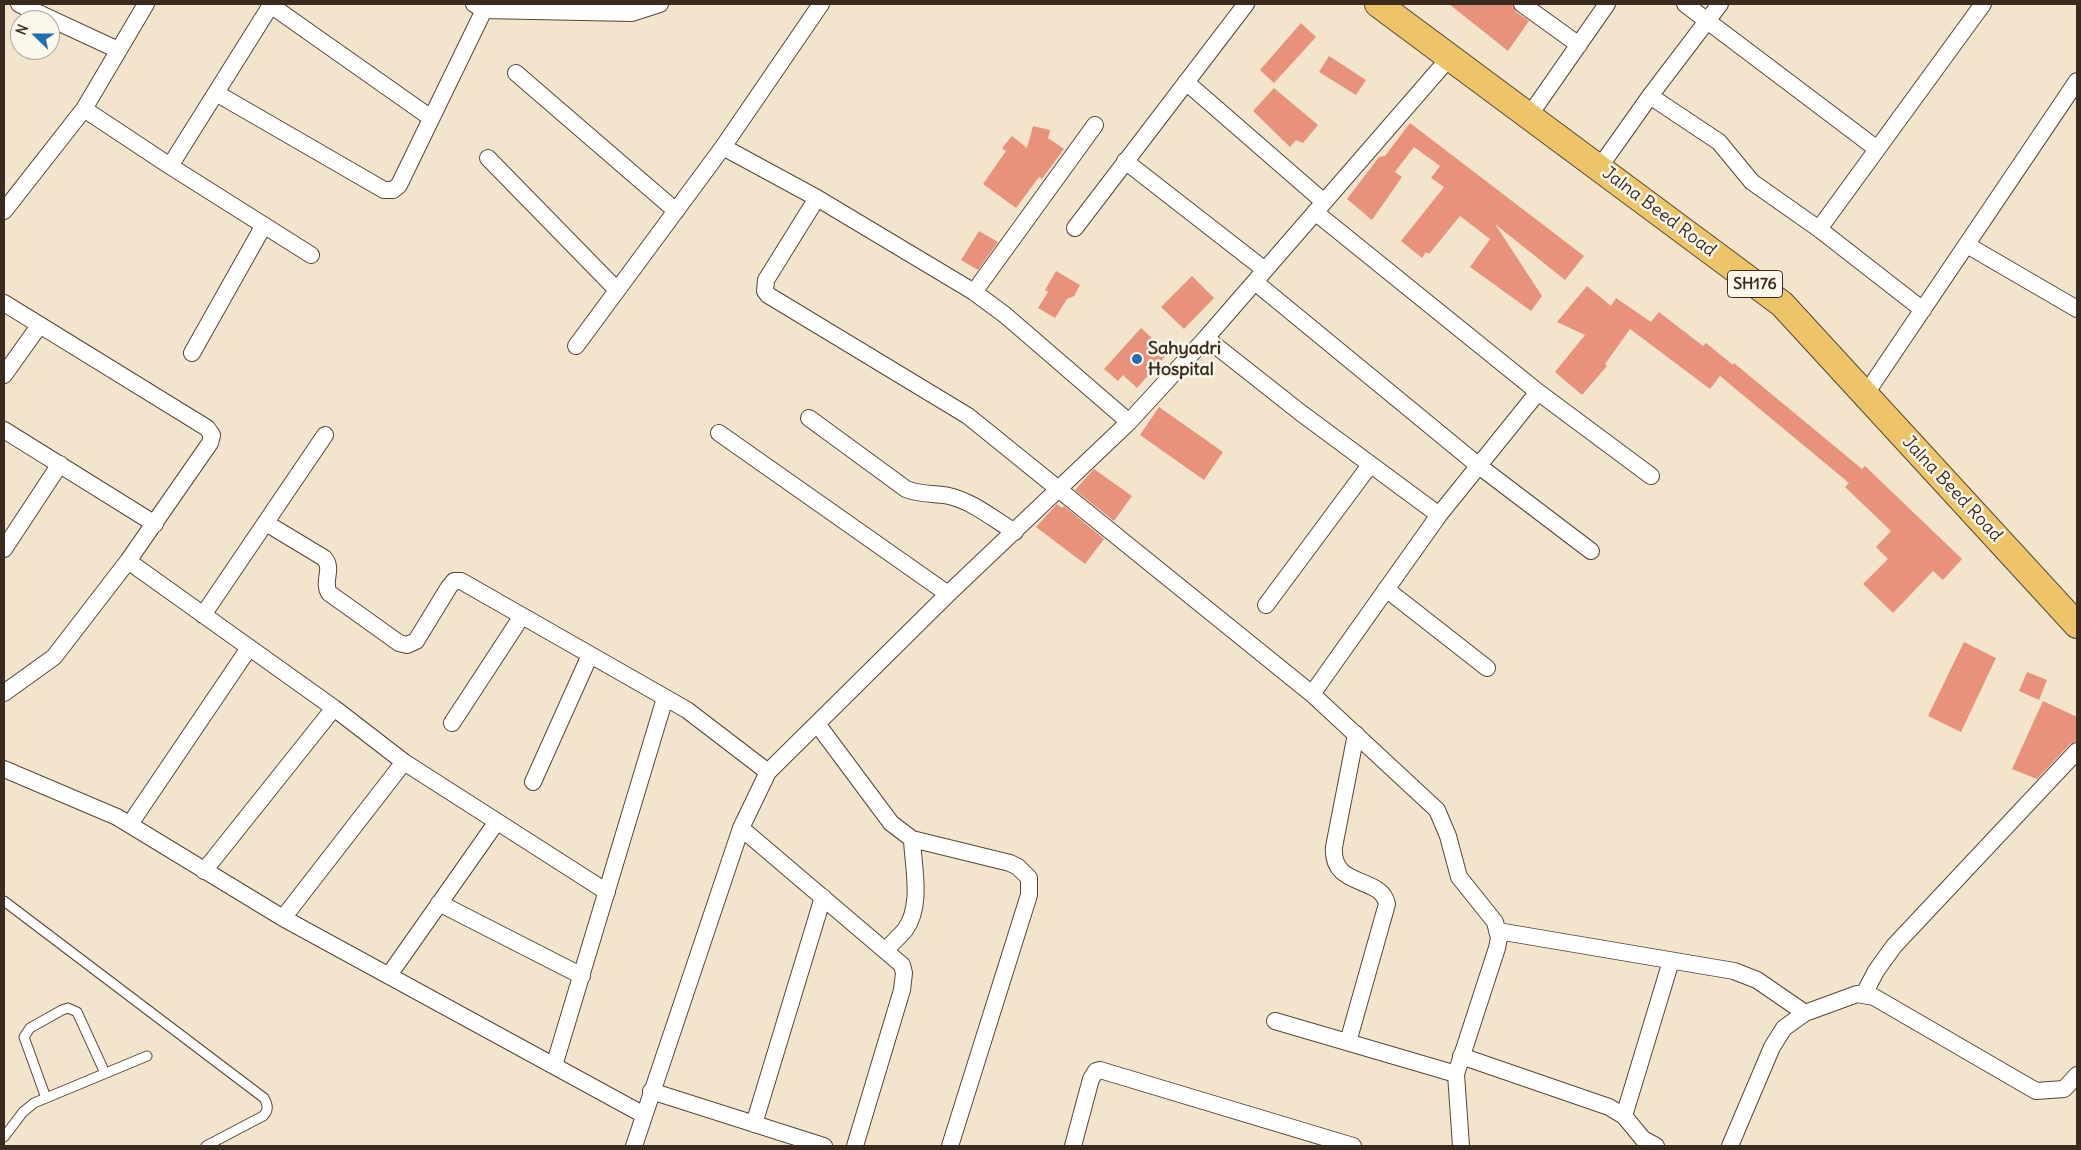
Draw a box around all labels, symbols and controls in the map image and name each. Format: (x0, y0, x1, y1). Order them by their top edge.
north arrow (10, 10, 60, 60)
text: N (12, 22, 32, 38)
street label: Jalna Beed Road (1598, 162, 1720, 262)
road number: SH176 (1728, 270, 1782, 298)
place label: Sahyadri Hospital (1148, 338, 1221, 380)
marker: Sahyadri Hospital (1130, 352, 1144, 366)
street label: Jalna Beed Road (1897, 432, 2007, 546)

